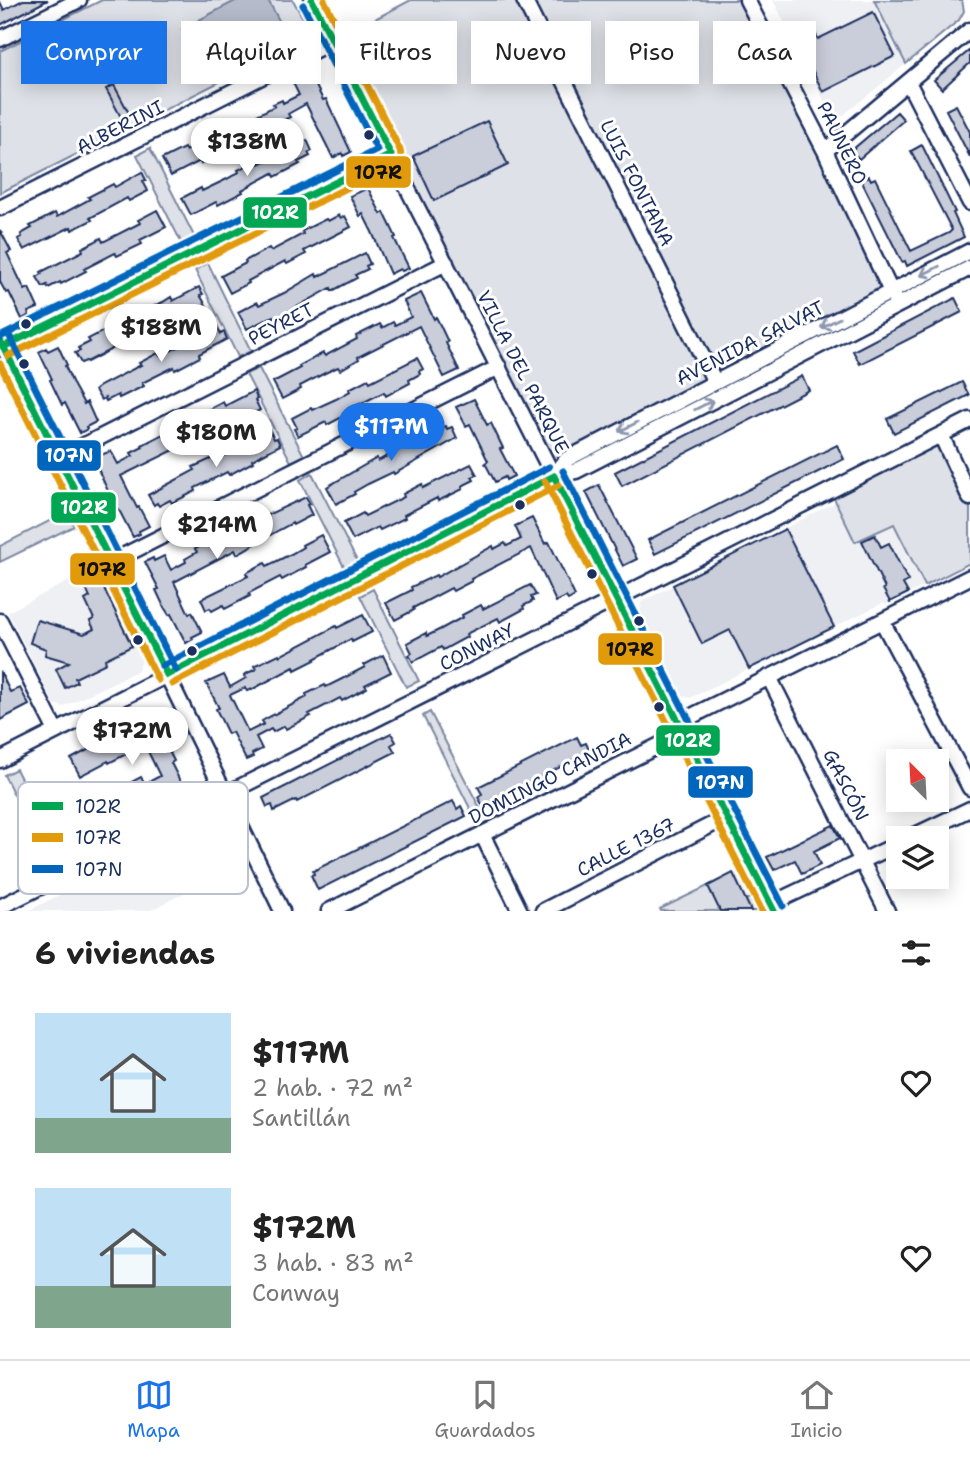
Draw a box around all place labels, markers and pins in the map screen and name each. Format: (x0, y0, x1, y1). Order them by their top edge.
pin: $138M (198, 118, 296, 178)
unlabelled marker (362, 128, 376, 142)
pin: $188M (112, 304, 210, 364)
unlabelled marker (19, 317, 33, 331)
unlabelled marker (17, 357, 31, 371)
pin: $117M (342, 404, 440, 463)
pin: $180M (167, 410, 265, 469)
unlabelled marker (513, 498, 527, 512)
pin: $214M (168, 502, 266, 561)
unlabelled marker (585, 567, 599, 581)
unlabelled marker (632, 614, 646, 628)
unlabelled marker (131, 633, 145, 647)
unlabelled marker (185, 644, 199, 658)
unlabelled marker (652, 700, 666, 714)
pin: $172M (83, 708, 181, 767)

